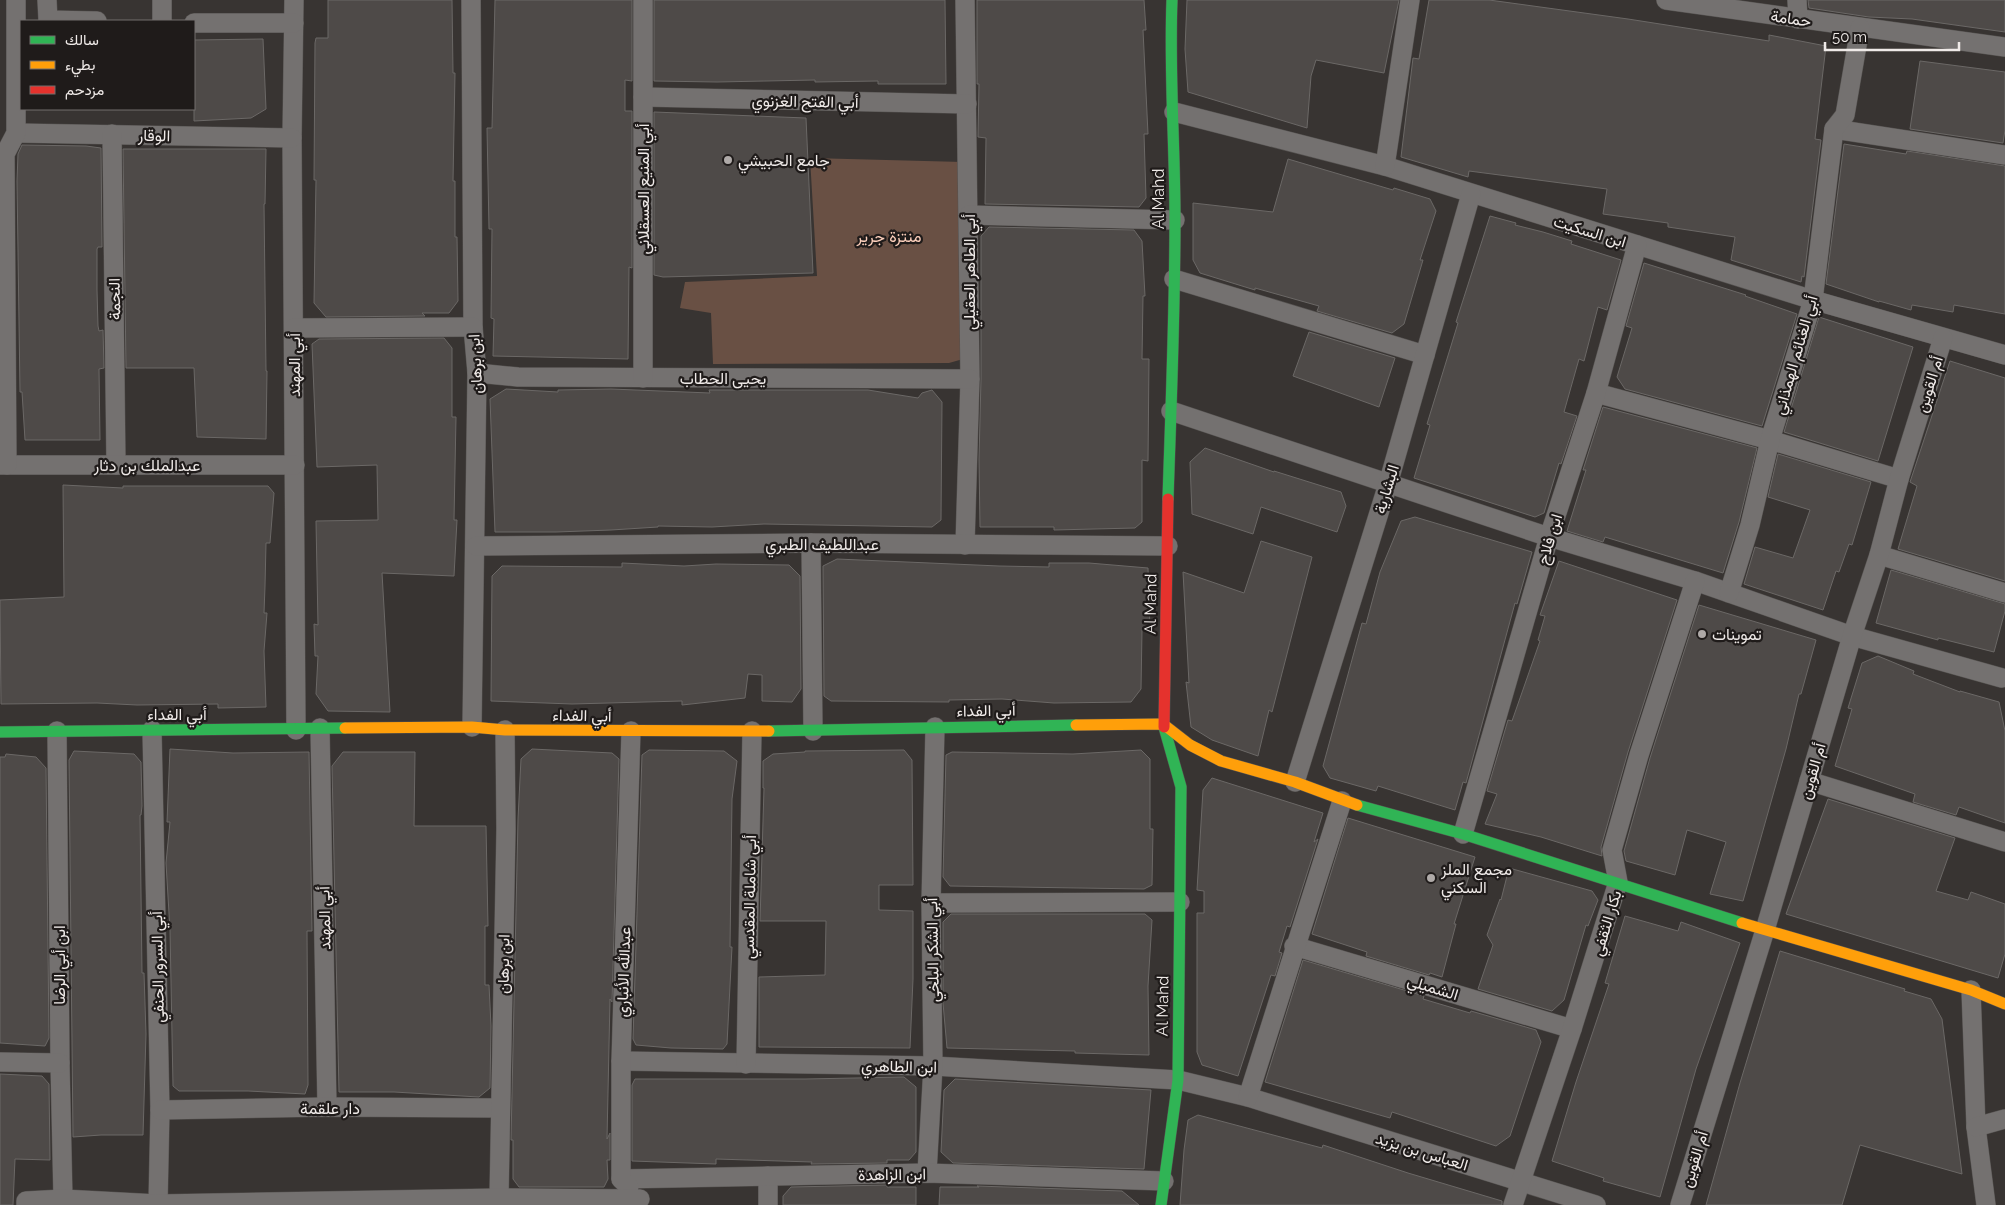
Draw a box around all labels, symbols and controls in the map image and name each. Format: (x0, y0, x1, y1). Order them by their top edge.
street label: حمامة (1769, 6, 1813, 31)
legend (20, 20, 195, 110)
scale bar (1825, 20, 1959, 52)
text: 50 m (1832, 28, 1867, 46)
text: سالك (65, 31, 99, 49)
text: بطيء (65, 56, 95, 78)
text: مزدحم (65, 81, 104, 100)
street label: أبي الفتح الغزنوي (751, 91, 859, 116)
street label: أبي المنيع العسقلاني (634, 123, 657, 255)
street label: الوقار (137, 126, 170, 146)
place label: جامع الحبيشي (738, 151, 830, 174)
marker: جامع الحبيشي (722, 154, 734, 166)
street label: Al Mahd (1149, 169, 1168, 229)
street label: ابن السكيت (1551, 211, 1628, 252)
street label: أبي الطاهر العقيلي (960, 214, 983, 330)
park label: منتزة جرير (855, 227, 922, 247)
street label: النجمة (105, 278, 124, 320)
street label: أبي الغنائم الهمذاني (1769, 293, 1826, 418)
street label: أبي المهند (285, 333, 308, 397)
street label: ابن برهان (464, 334, 488, 394)
street label: أم القوين (1912, 353, 1948, 415)
street label: يحيى الحطاب (680, 369, 766, 389)
street label: عبدالملك بن دثار (93, 456, 200, 476)
street label: البشارية (1370, 462, 1404, 516)
street label: ابن فلاح (1533, 512, 1568, 567)
street label: عبداللطيف الطبري (765, 535, 879, 558)
street label: Al Mahd (1140, 573, 1161, 635)
place label: تموينات (1712, 625, 1762, 645)
marker: تموينات (1696, 628, 1708, 640)
street label: أبي الفداء (956, 700, 1016, 725)
street label: أبي الفداء (147, 705, 207, 728)
street label: أبي الفداء (552, 705, 612, 730)
street label: أم القوين (1795, 740, 1831, 802)
street label: أبي شاملة المقدسي (739, 834, 764, 959)
place label: مجمع الملز السكني (1440, 860, 1512, 901)
marker: مجمع الملز السكني (1425, 872, 1437, 884)
street label: أبي المهند (314, 886, 339, 950)
street label: بكار الثقفي (1588, 888, 1629, 959)
street label: أبي الشكر البلخي (922, 897, 947, 1003)
street label: أبي السرور الحنفي (147, 911, 172, 1023)
street label: ابن أبي الرضا (50, 925, 73, 1005)
street label: عبدالله الأنباري (612, 926, 639, 1018)
street label: ابن برهان (493, 934, 515, 994)
street label: الشميلي (1404, 971, 1461, 1008)
street label: Al Mahd (1152, 975, 1173, 1037)
street label: ابن الطاهري (861, 1056, 937, 1081)
street label: دار علقمة (300, 1099, 360, 1119)
street label: العباس بن يزيد (1373, 1128, 1470, 1176)
street label: أم القوين (1677, 1128, 1713, 1190)
street label: ابن الزاهدة (858, 1164, 926, 1186)

